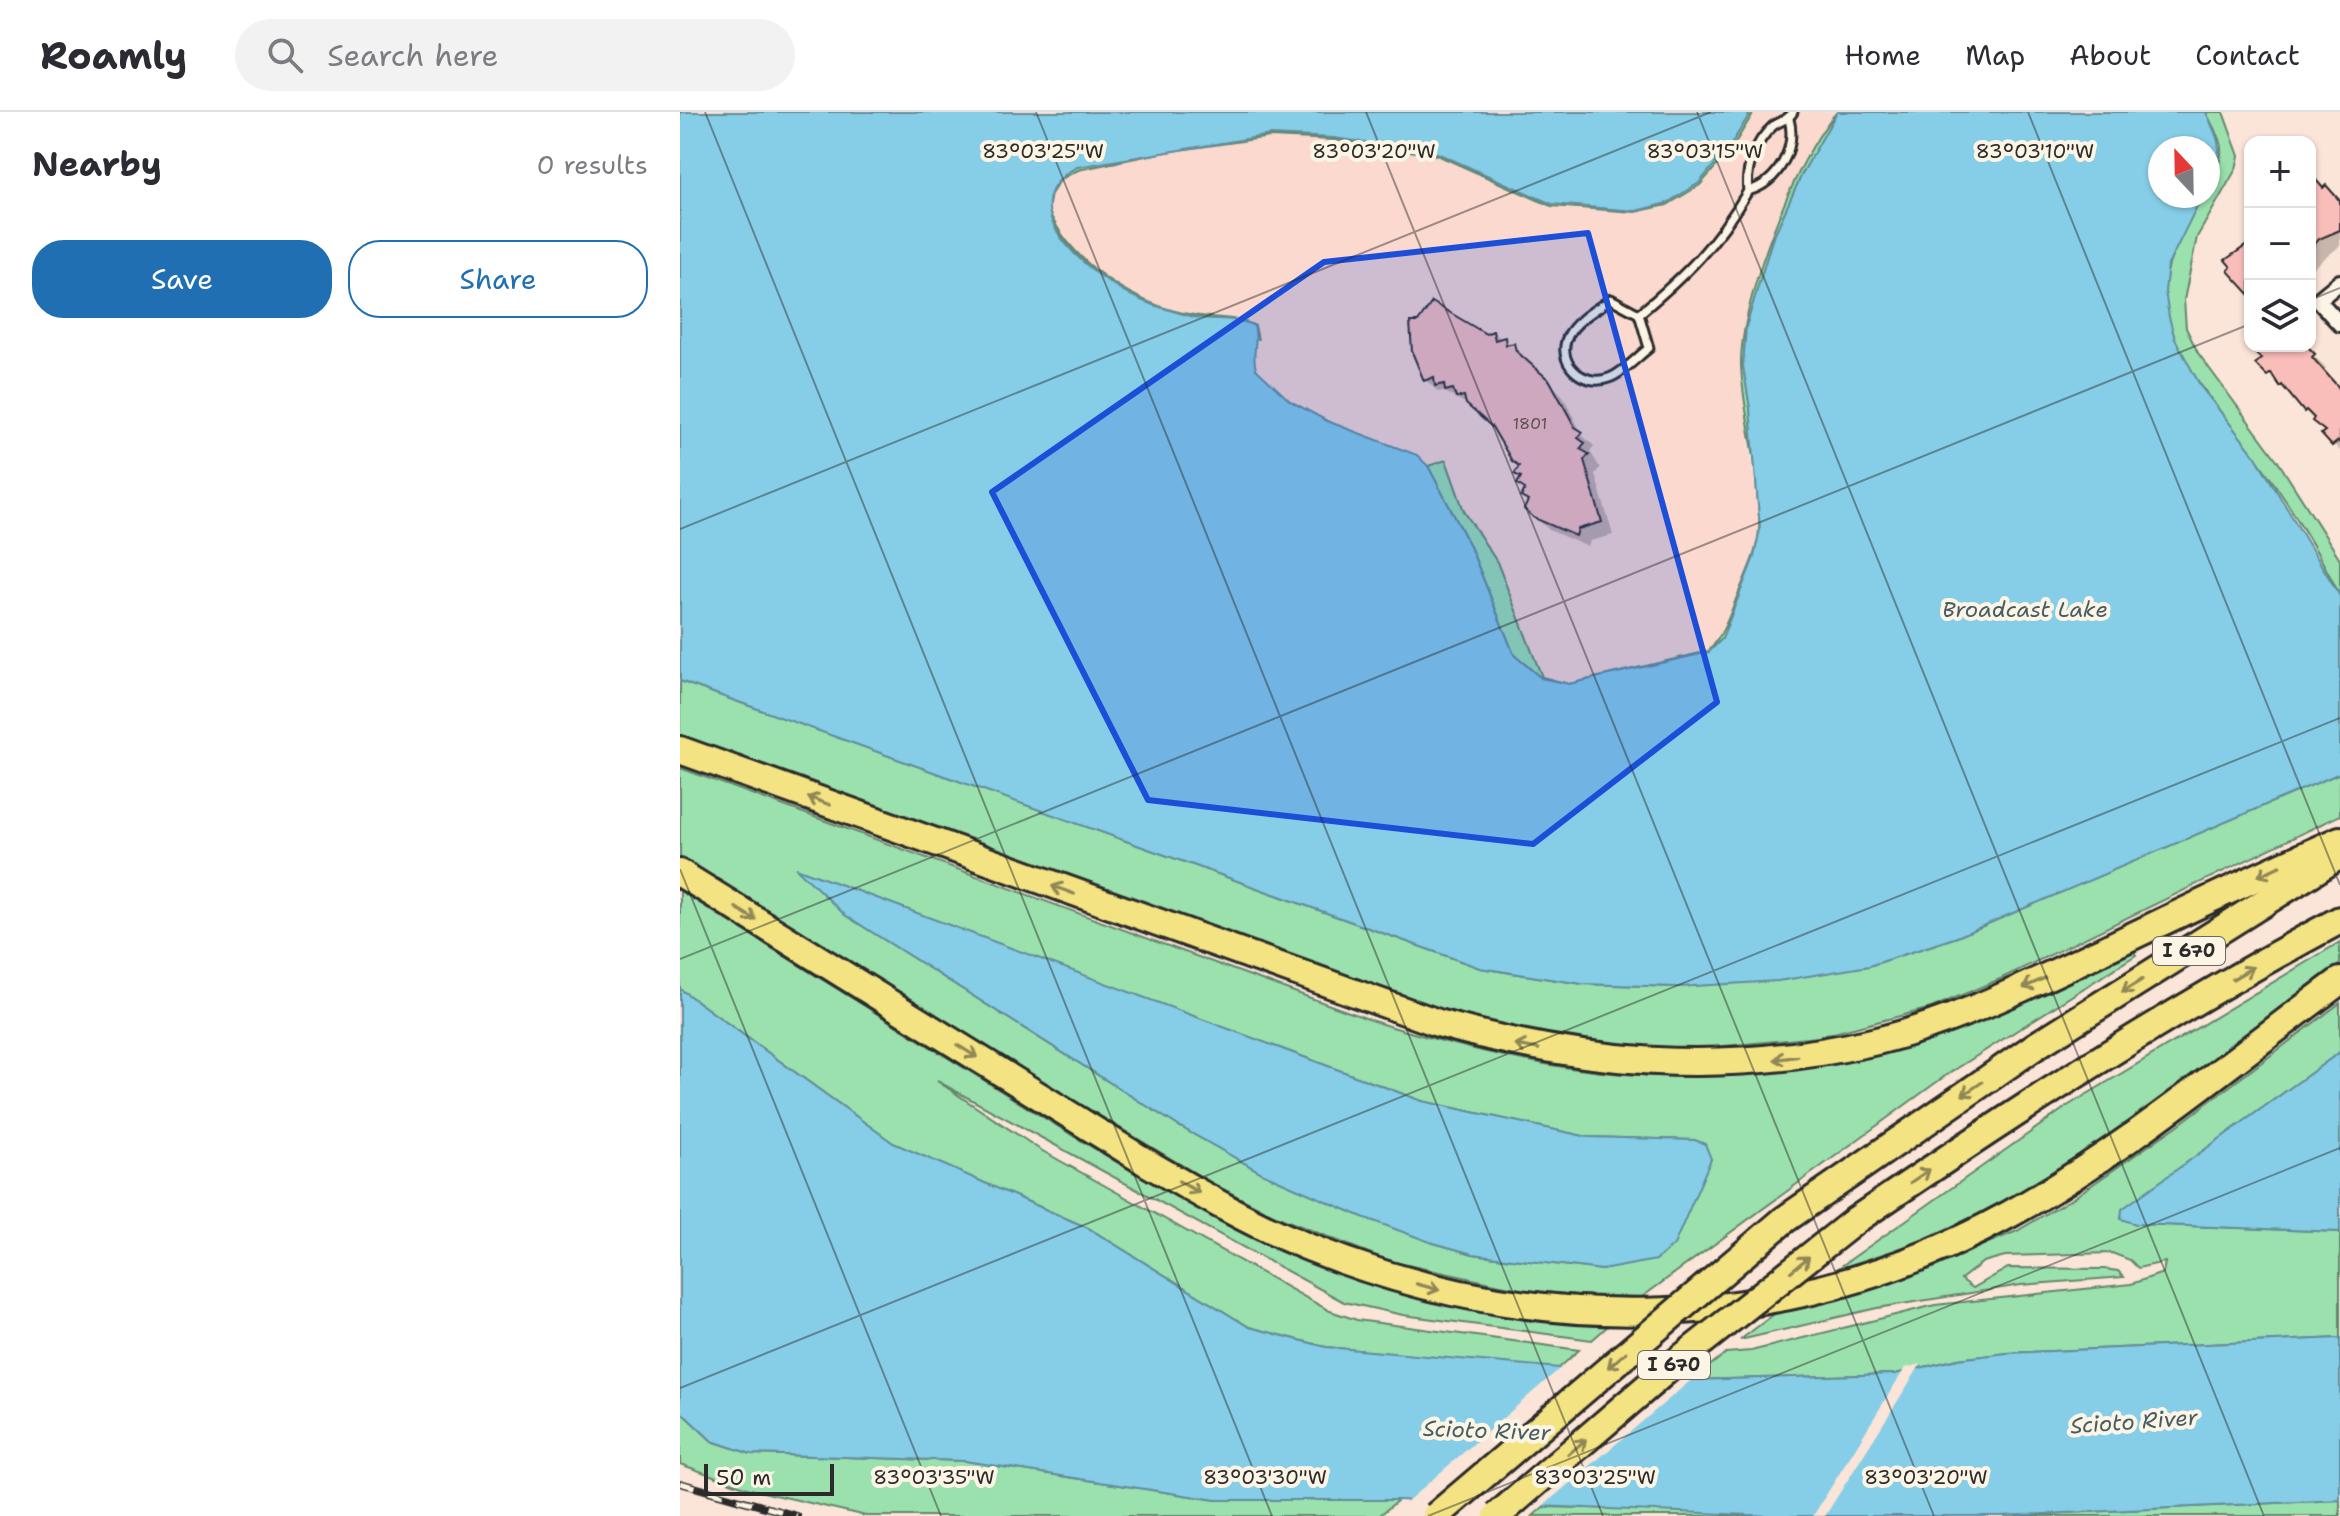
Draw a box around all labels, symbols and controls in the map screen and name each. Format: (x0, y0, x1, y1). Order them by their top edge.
search box (235, 19, 795, 91)
text: Roamly (40, 30, 187, 81)
icon: search (263, 33, 307, 77)
text: Search here (327, 35, 499, 76)
text: Home (1844, 36, 1921, 74)
text: Map (1965, 36, 2025, 74)
text: About (2069, 36, 2151, 74)
text: Contact (2195, 36, 2300, 74)
north arrow (2148, 136, 2220, 208)
map controls (2244, 136, 2316, 352)
button: + (2244, 136, 2316, 208)
text: 83°03'25"W (982, 138, 1104, 164)
text: 83°03'20"W (1312, 138, 1436, 164)
text: 83°03'15"W (1647, 138, 1763, 164)
text: 83°03'10"W (1976, 138, 2094, 164)
text: Nearby (32, 141, 162, 187)
text: 0 results (536, 147, 648, 182)
button: − (2244, 208, 2316, 280)
button: Save (32, 240, 332, 318)
button: Share (348, 240, 648, 318)
button: layers (2244, 280, 2316, 352)
house number: 1801 (1513, 413, 1547, 434)
water label: Broadcast Lake (1942, 595, 2108, 624)
one-way arrow (807, 793, 832, 807)
one-way arrow (2257, 864, 2281, 879)
one-way arrow (1051, 882, 1076, 896)
one-way arrow (734, 906, 757, 922)
road number: I 670 (2153, 937, 2225, 965)
one-way arrow (2231, 965, 2254, 981)
one-way arrow (2022, 976, 2046, 991)
one-way arrow (2121, 978, 2144, 994)
one-way arrow (1515, 1038, 1541, 1053)
one-way arrow (955, 1044, 978, 1060)
one-way arrow (1773, 1050, 1800, 1065)
one-way arrow (1961, 1081, 1984, 1097)
one-way arrow (1909, 1168, 1931, 1184)
one-way arrow (1177, 1179, 1200, 1195)
one-way arrow (1789, 1256, 1810, 1273)
one-way arrow (1415, 1280, 1441, 1295)
one-way arrow (1607, 1351, 1628, 1369)
road number: I 670 (1638, 1351, 1710, 1379)
water label: Scioto River (2069, 1403, 2199, 1440)
water label: Scioto River (1422, 1414, 1552, 1447)
one-way arrow (1567, 1438, 1587, 1456)
scale bar (704, 1460, 834, 1496)
text: 50 m (716, 1463, 771, 1492)
text: 83°03'35"W (873, 1464, 995, 1490)
text: 83°03'30"W (1203, 1464, 1327, 1490)
text: 83°03'25"W (1534, 1464, 1656, 1490)
text: 83°03'20"W (1864, 1464, 1988, 1490)

